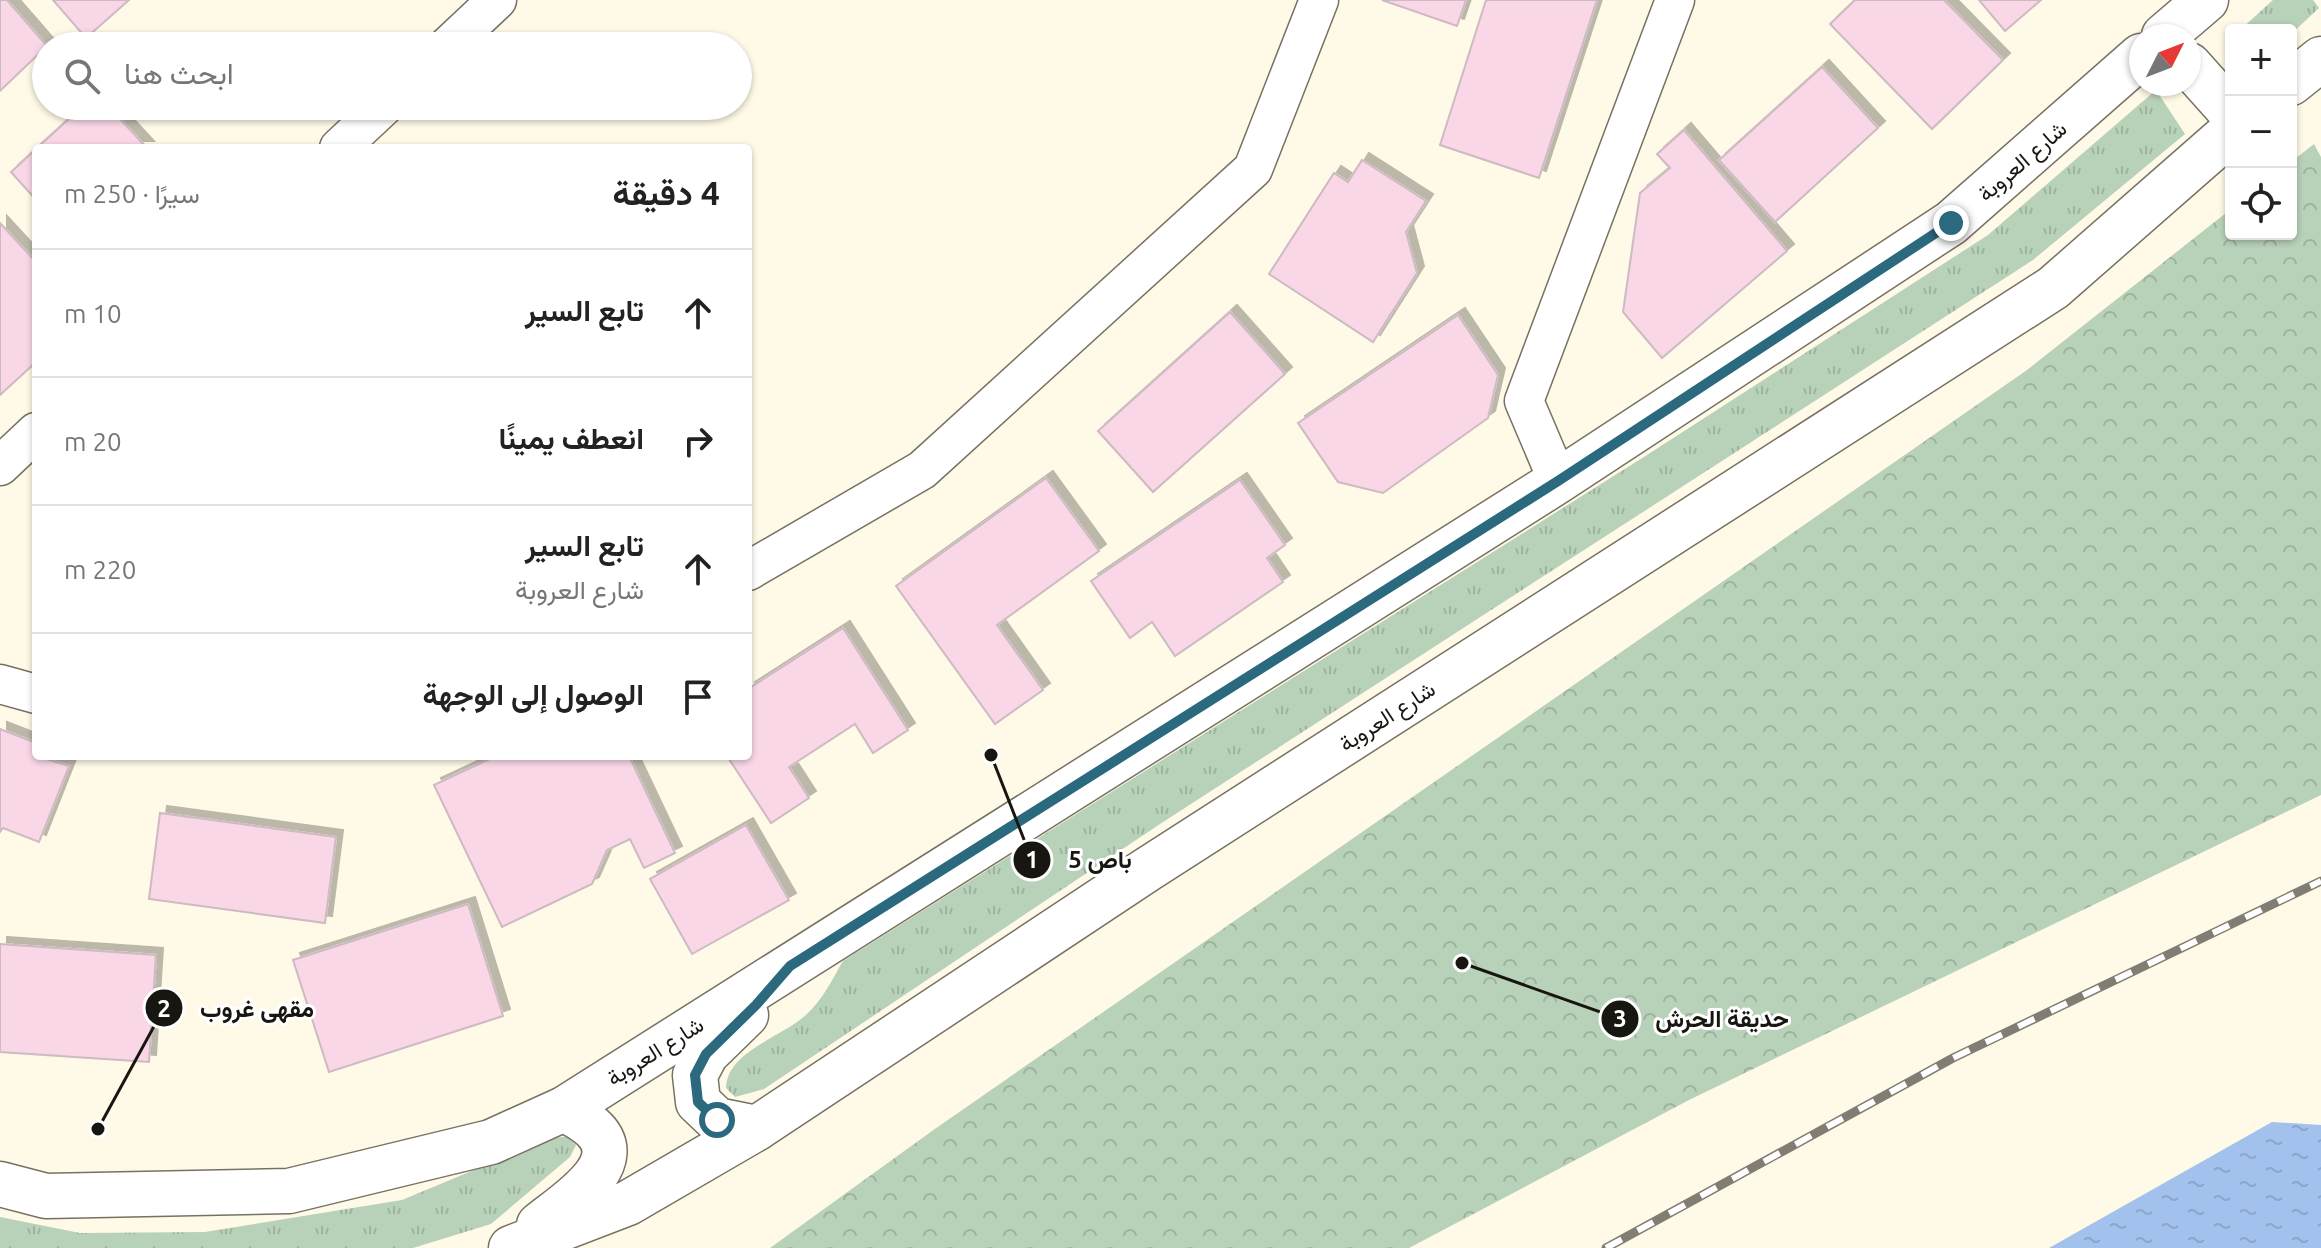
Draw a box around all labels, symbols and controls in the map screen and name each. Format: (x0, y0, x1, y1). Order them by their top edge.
north arrow (2129, 24, 2201, 96)
map controls (2225, 24, 2297, 240)
button: + (2225, 24, 2297, 96)
search box (32, 32, 752, 120)
icon: search (60, 54, 104, 98)
text: ابحث هنا (124, 56, 234, 90)
button: − (2225, 96, 2297, 168)
street label: شارع العروبة (1972, 115, 2073, 208)
button: locate (2225, 168, 2297, 240)
text: 4 دقيقة (613, 173, 720, 211)
text: سيرًا · 250 m (64, 179, 200, 208)
route end (1933, 205, 1969, 241)
icon: ahead (676, 291, 720, 335)
text: تابع السير (525, 293, 644, 327)
text: 10 m (64, 299, 122, 328)
icon: right (676, 419, 720, 463)
text: انعطف يمينًا (499, 421, 644, 455)
text: 20 m (64, 427, 122, 456)
text: تابع السير (525, 528, 644, 562)
icon: ahead (676, 547, 720, 591)
text: 220 m (64, 555, 136, 584)
text: شارع العروبة (515, 575, 644, 604)
icon: arrive (676, 675, 720, 719)
street label: شارع العروبة (1334, 675, 1441, 758)
text: الوصول إلى الوجهة (422, 677, 644, 711)
callout: باص 5 (1012, 836, 1148, 884)
text: 1 (1025, 846, 1039, 873)
text: باص 5 (1068, 846, 1132, 874)
callout: مقهى غروب (144, 984, 330, 1032)
text: 2 (157, 995, 171, 1022)
text: مقهى غروب (200, 995, 314, 1024)
callout: حديقة الحرش (1600, 995, 1805, 1043)
text: 3 (1613, 1005, 1627, 1032)
text: حديقة الحرش (1655, 1005, 1789, 1034)
street label: شارع العروبة (602, 1011, 709, 1093)
route start (699, 1102, 735, 1138)

